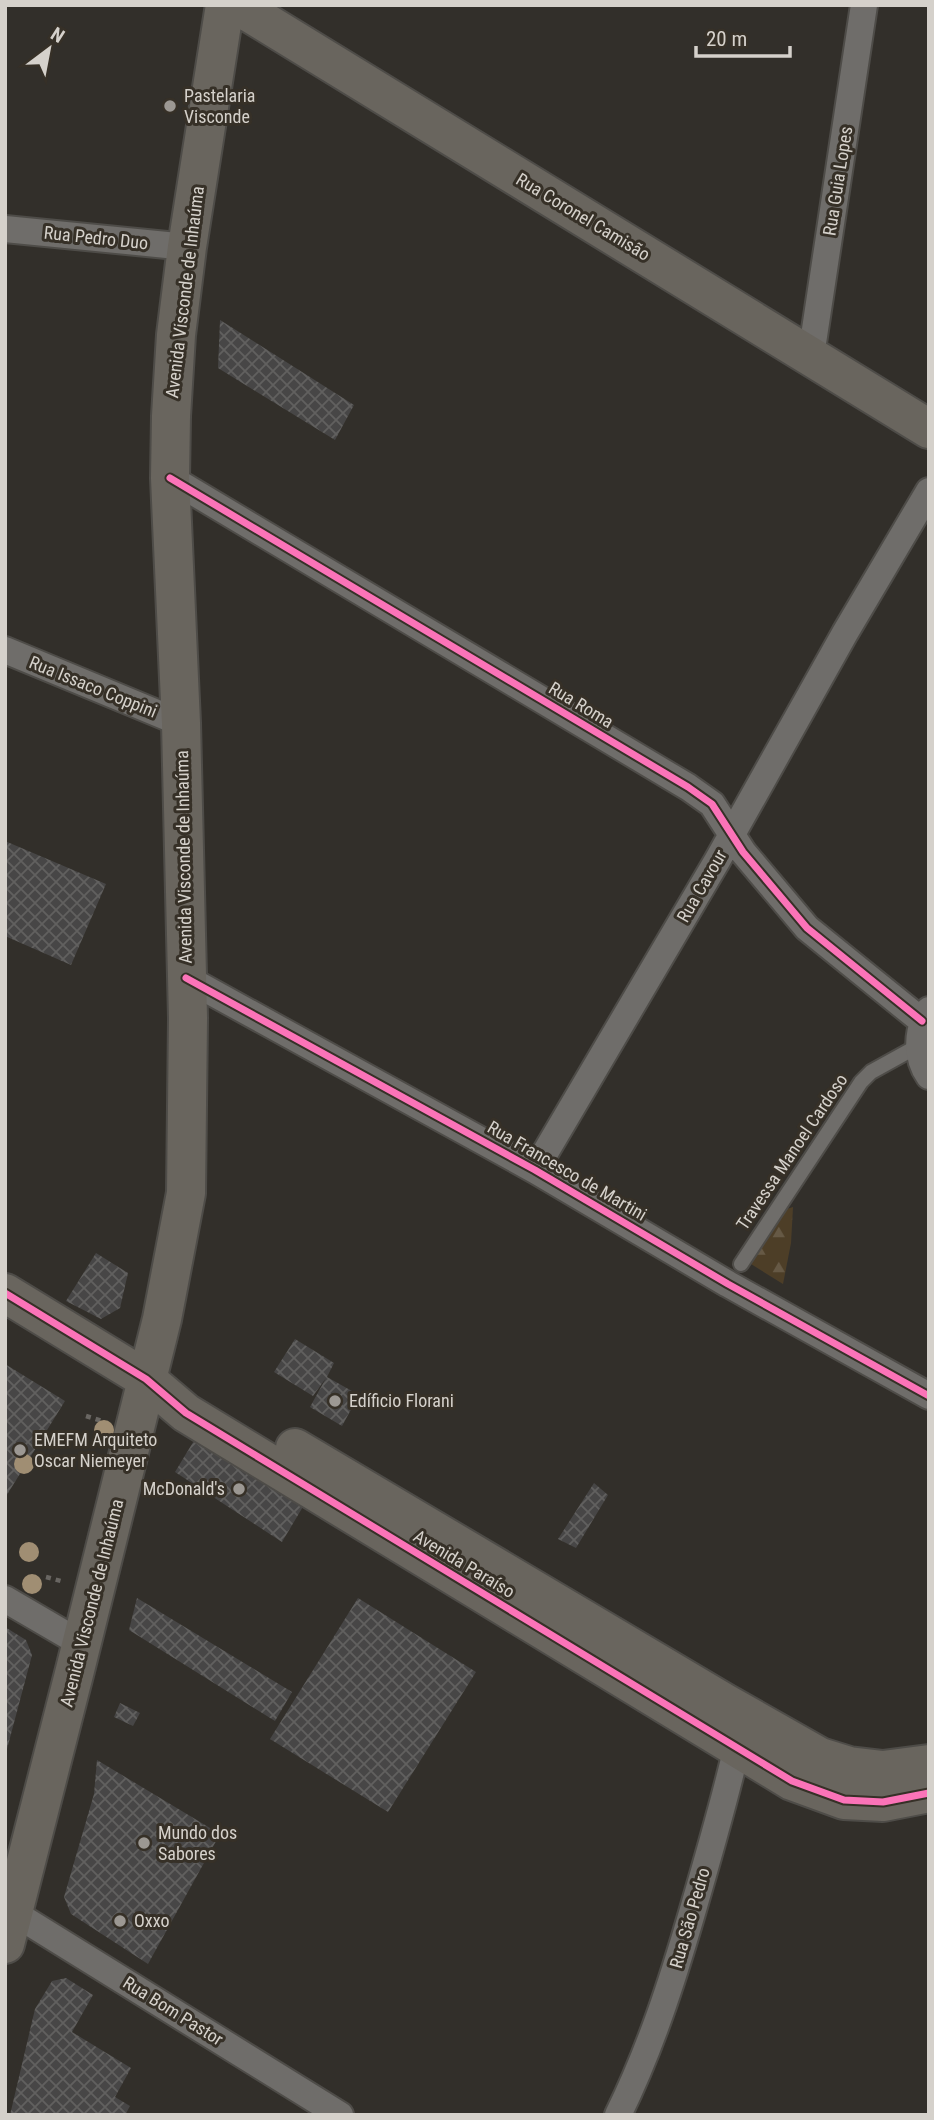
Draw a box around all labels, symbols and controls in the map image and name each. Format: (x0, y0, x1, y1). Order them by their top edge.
north arrow (14, 14, 84, 84)
scale bar (696, 14, 790, 58)
text: N (47, 22, 69, 48)
text: 20 m (706, 27, 747, 51)
place label: Pastelaria Visconde (184, 85, 255, 127)
marker: Pastelaria Visconde (162, 98, 178, 114)
street label: Rua Guia Lopes (819, 125, 857, 237)
street label: Rua Coronel Camisão (513, 168, 654, 265)
street label: Avenida Visconde de Inhaúma (161, 185, 208, 399)
street label: Rua Pedro Duo (43, 222, 149, 253)
street label: Rua Issaco Coppini (26, 651, 160, 722)
street label: Rua Roma (545, 677, 617, 732)
street label: Avenida Visconde de Inhaúma (171, 750, 196, 964)
street label: Rua Cavour (672, 845, 731, 926)
street label: Travessa Manoel Cardoso (732, 1070, 852, 1234)
street label: Rua Francesco de Martini (484, 1116, 651, 1225)
place label: Edíficio Florani (349, 1390, 454, 1411)
marker: Edíficio Florani (327, 1393, 343, 1409)
place label: EMEFM Arquiteto Oscar Niemeyer (34, 1429, 157, 1471)
marker: EMEFM Arquiteto Oscar Niemeyer (12, 1442, 28, 1458)
place label: McDonald's (143, 1478, 225, 1499)
marker: McDonald's (231, 1481, 247, 1497)
street label: Avenida Visconde de Inhaúma (56, 1497, 128, 1709)
street label: Avenida Paraíso (410, 1525, 519, 1602)
place label: Mundo dos Sabores (158, 1822, 237, 1864)
marker: Mundo dos Sabores (136, 1835, 152, 1851)
street label: Rua São Pedro (665, 1865, 714, 1971)
place label: Oxxo (134, 1910, 169, 1931)
marker: Oxxo (112, 1913, 128, 1929)
street label: Rua Bom Pastor (119, 1971, 228, 2050)

